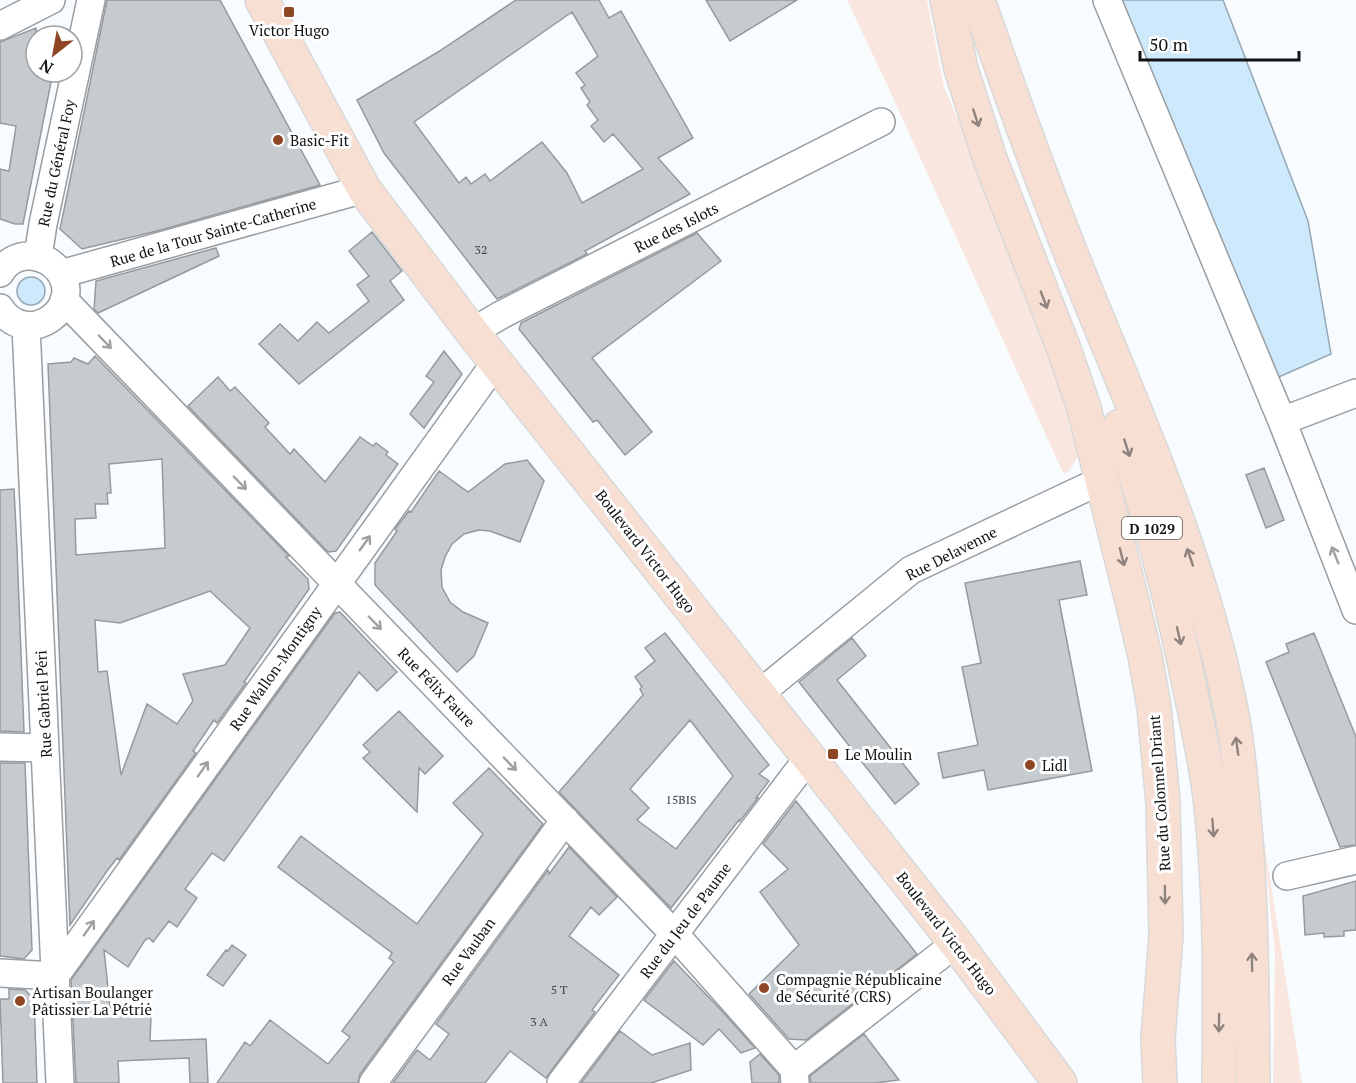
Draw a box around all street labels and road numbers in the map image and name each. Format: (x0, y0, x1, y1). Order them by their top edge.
street label: Rue du Général Foy (33, 97, 79, 228)
street label: Rue de la Tour Sainte-Catherine (108, 193, 318, 271)
street label: Rue des Islots (631, 197, 721, 257)
street label: Boulevard Victor Hugo (592, 485, 700, 617)
road number: D 1029 (1122, 517, 1182, 539)
street label: Rue Delavenne (902, 521, 1000, 585)
street label: Rue Wallon-Montigny (225, 602, 326, 734)
street label: Rue Félix Faure (394, 643, 480, 731)
street label: Rue Gabriel Péri (30, 650, 56, 758)
street label: Rue du Colonnel Driant (1144, 714, 1174, 872)
street label: Rue du Jeu de Paume (635, 858, 735, 982)
street label: Boulevard Victor Hugo (893, 867, 1001, 999)
street label: Rue Vauban (437, 913, 499, 989)

